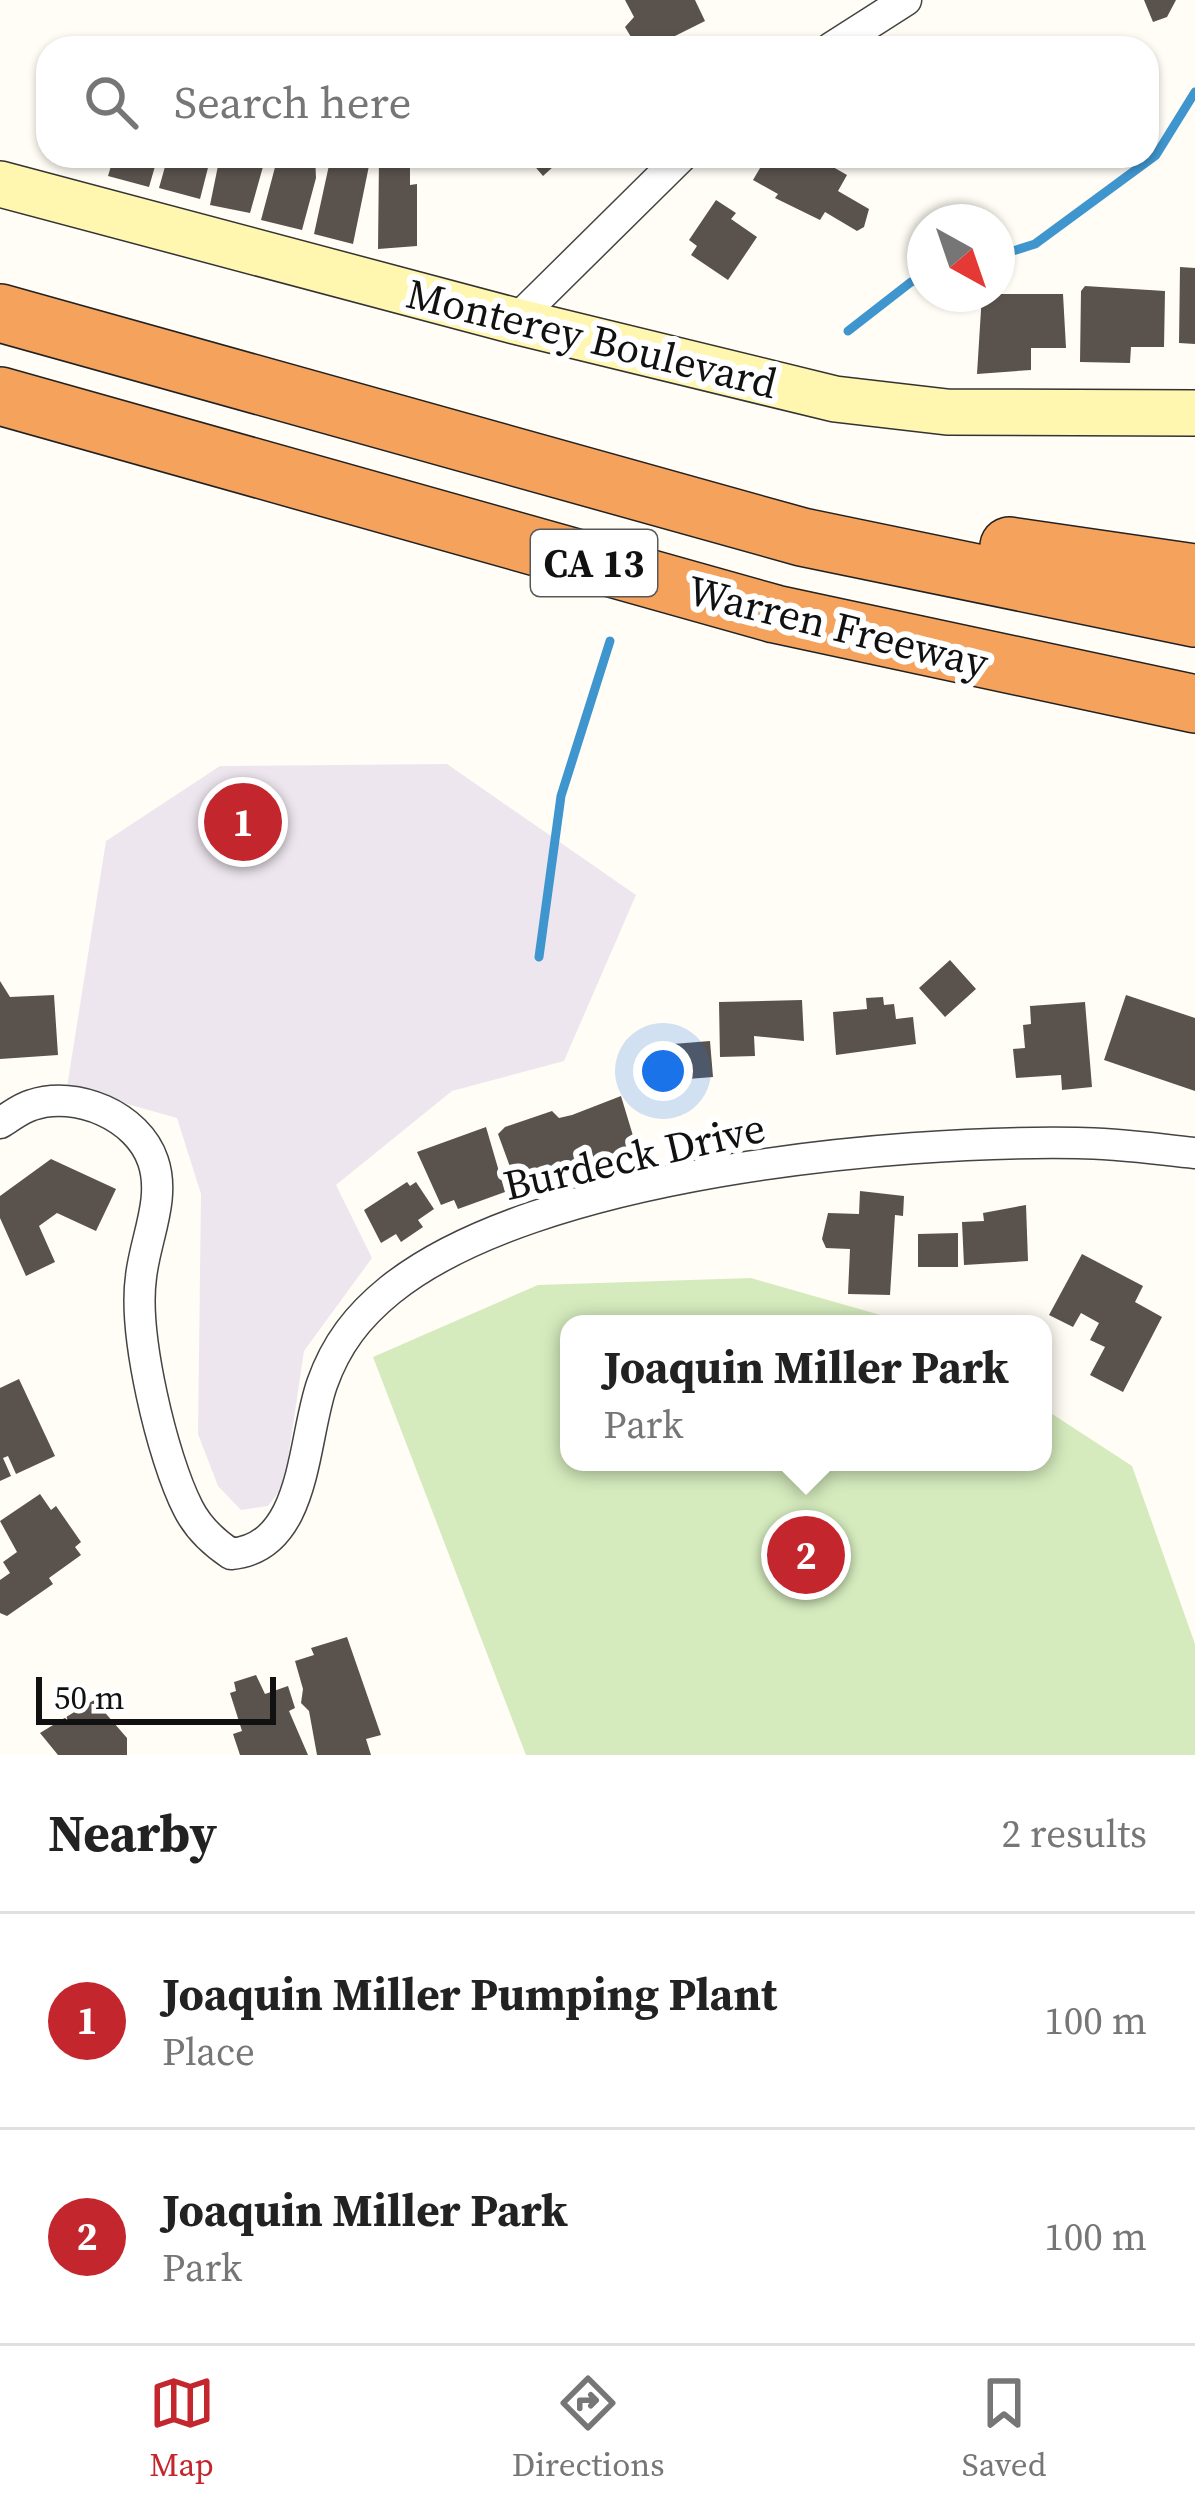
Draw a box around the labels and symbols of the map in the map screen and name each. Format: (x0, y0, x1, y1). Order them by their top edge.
north arrow (907, 204, 1015, 312)
street label: Monterey Boulevard (401, 264, 784, 412)
road number: CA 13 (531, 530, 657, 596)
street label: Warren Freeway (682, 561, 995, 691)
pin: 1 (204, 777, 282, 867)
your location (633, 1041, 693, 1101)
street label: Burdeck Drive (498, 1098, 770, 1214)
pin: 2 (767, 1510, 845, 1600)
scale bar (36, 1671, 276, 1724)

